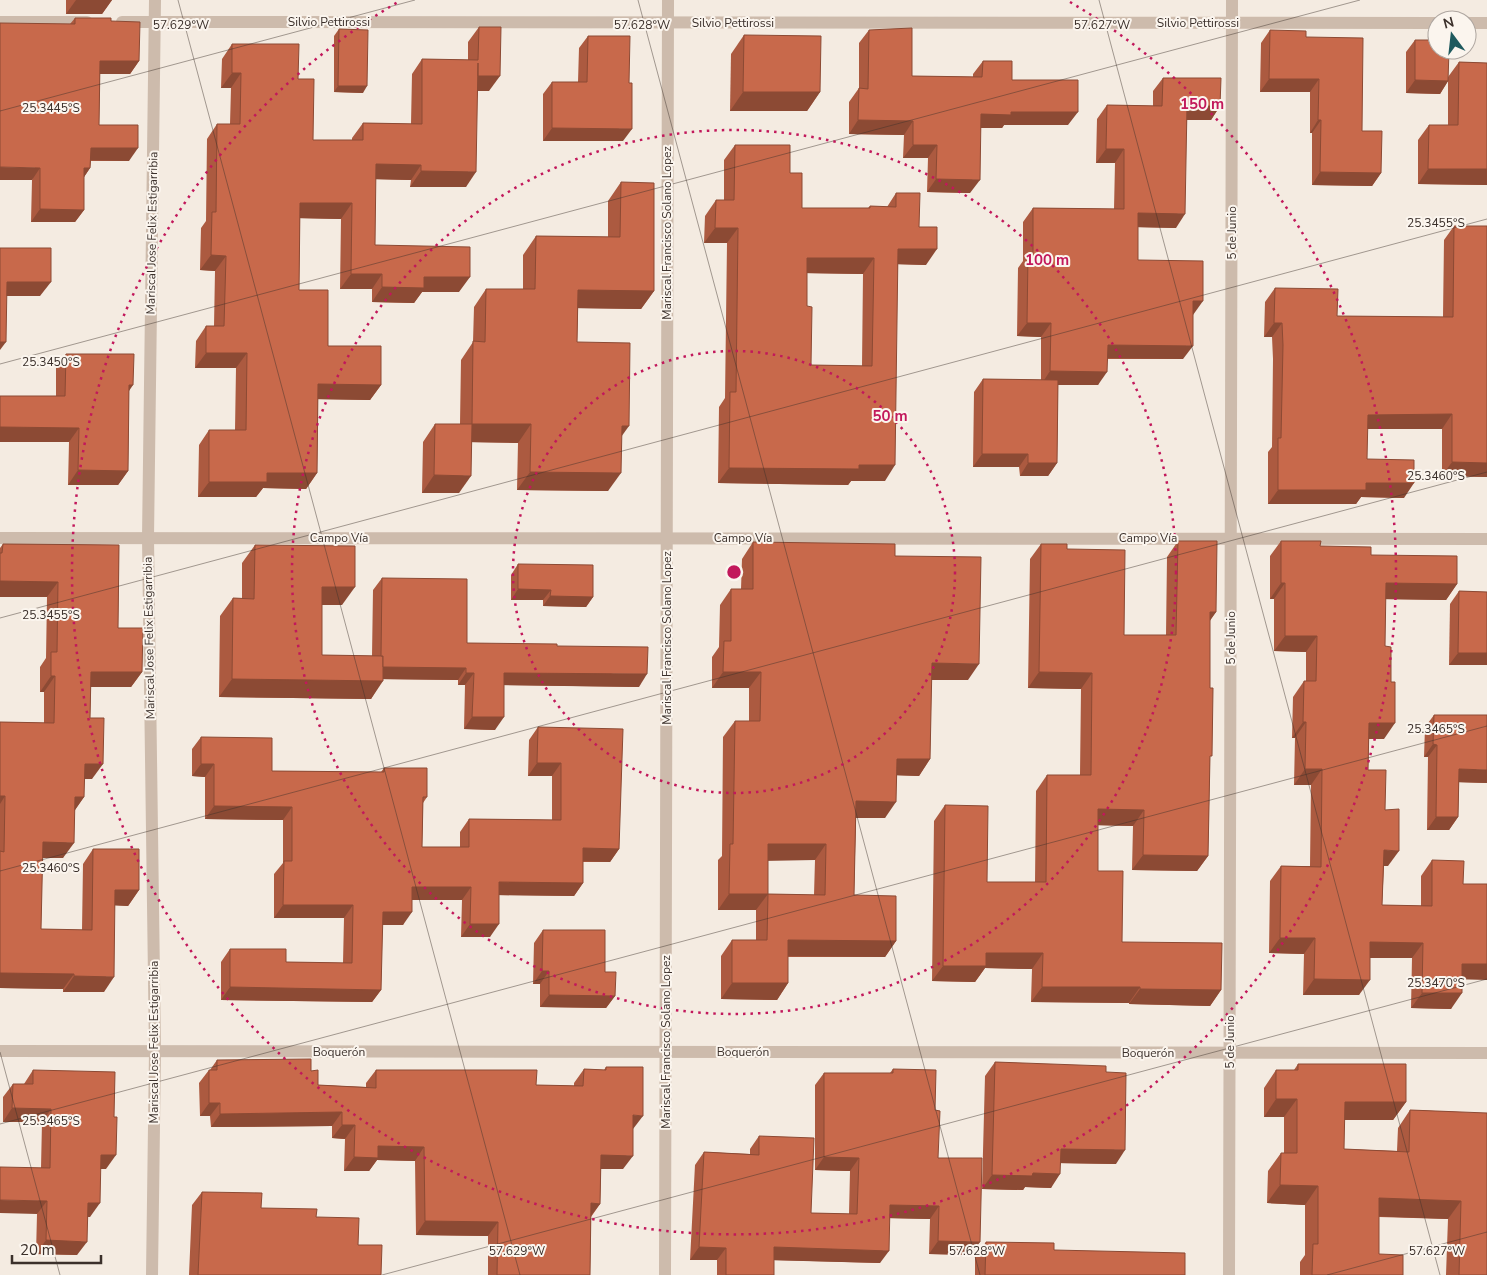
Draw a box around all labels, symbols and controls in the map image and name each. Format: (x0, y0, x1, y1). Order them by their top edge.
north arrow (1427, 10, 1477, 60)
text: N (1441, 12, 1456, 33)
street label: Silvio Pettirossi (288, 14, 370, 30)
street label: Silvio Pettirossi (692, 15, 774, 31)
street label: Silvio Pettirossi (1157, 15, 1239, 31)
text: 57.629°W (153, 17, 209, 33)
text: 57.628°W (614, 17, 670, 33)
text: 57.627°W (1074, 17, 1130, 33)
text: 150 m (1180, 94, 1224, 114)
text: 25.3445°S (22, 100, 80, 116)
street label: Mariscal Francisco Solano Lopez (659, 146, 675, 320)
street label: Mariscal Jose Felix Estigarribia (143, 151, 161, 315)
street label: 5 de Junio (1224, 206, 1240, 260)
text: 25.3455°S (1407, 215, 1465, 231)
text: 100 m (1025, 250, 1069, 270)
text: 25.3450°S (22, 354, 80, 370)
text: 50 m (872, 406, 908, 426)
text: 25.3460°S (1407, 468, 1465, 484)
street label: Campo Vía (310, 530, 368, 546)
street label: Campo Vía (714, 530, 772, 546)
street label: Campo Vía (1119, 530, 1177, 546)
street label: Mariscal Francisco Solano Lopez (659, 551, 675, 725)
street label: Mariscal Jose Felix Estigarribia (140, 556, 158, 720)
centre of rings (725, 563, 743, 581)
text: 25.3455°S (22, 607, 80, 623)
street label: 5 de Junio (1223, 611, 1239, 665)
text: 25.3465°S (1407, 721, 1465, 737)
text: 25.3460°S (22, 860, 80, 876)
street label: Mariscal Francisco Solano Lopez (658, 955, 674, 1129)
street label: Mariscal Jose Felix Estigarribia (146, 961, 162, 1123)
text: 25.3470°S (1407, 975, 1465, 991)
street label: 5 de Junio (1222, 1015, 1238, 1069)
street label: Boquerón (313, 1044, 365, 1060)
street label: Boquerón (717, 1044, 769, 1060)
street label: Boquerón (1122, 1045, 1174, 1061)
text: 25.3465°S (22, 1113, 80, 1129)
scale bar (12, 1232, 101, 1264)
text: 20 m (20, 1240, 55, 1260)
text: 57.629°W (489, 1243, 545, 1259)
text: 57.628°W (949, 1243, 1005, 1259)
text: 57.627°W (1409, 1243, 1465, 1259)

